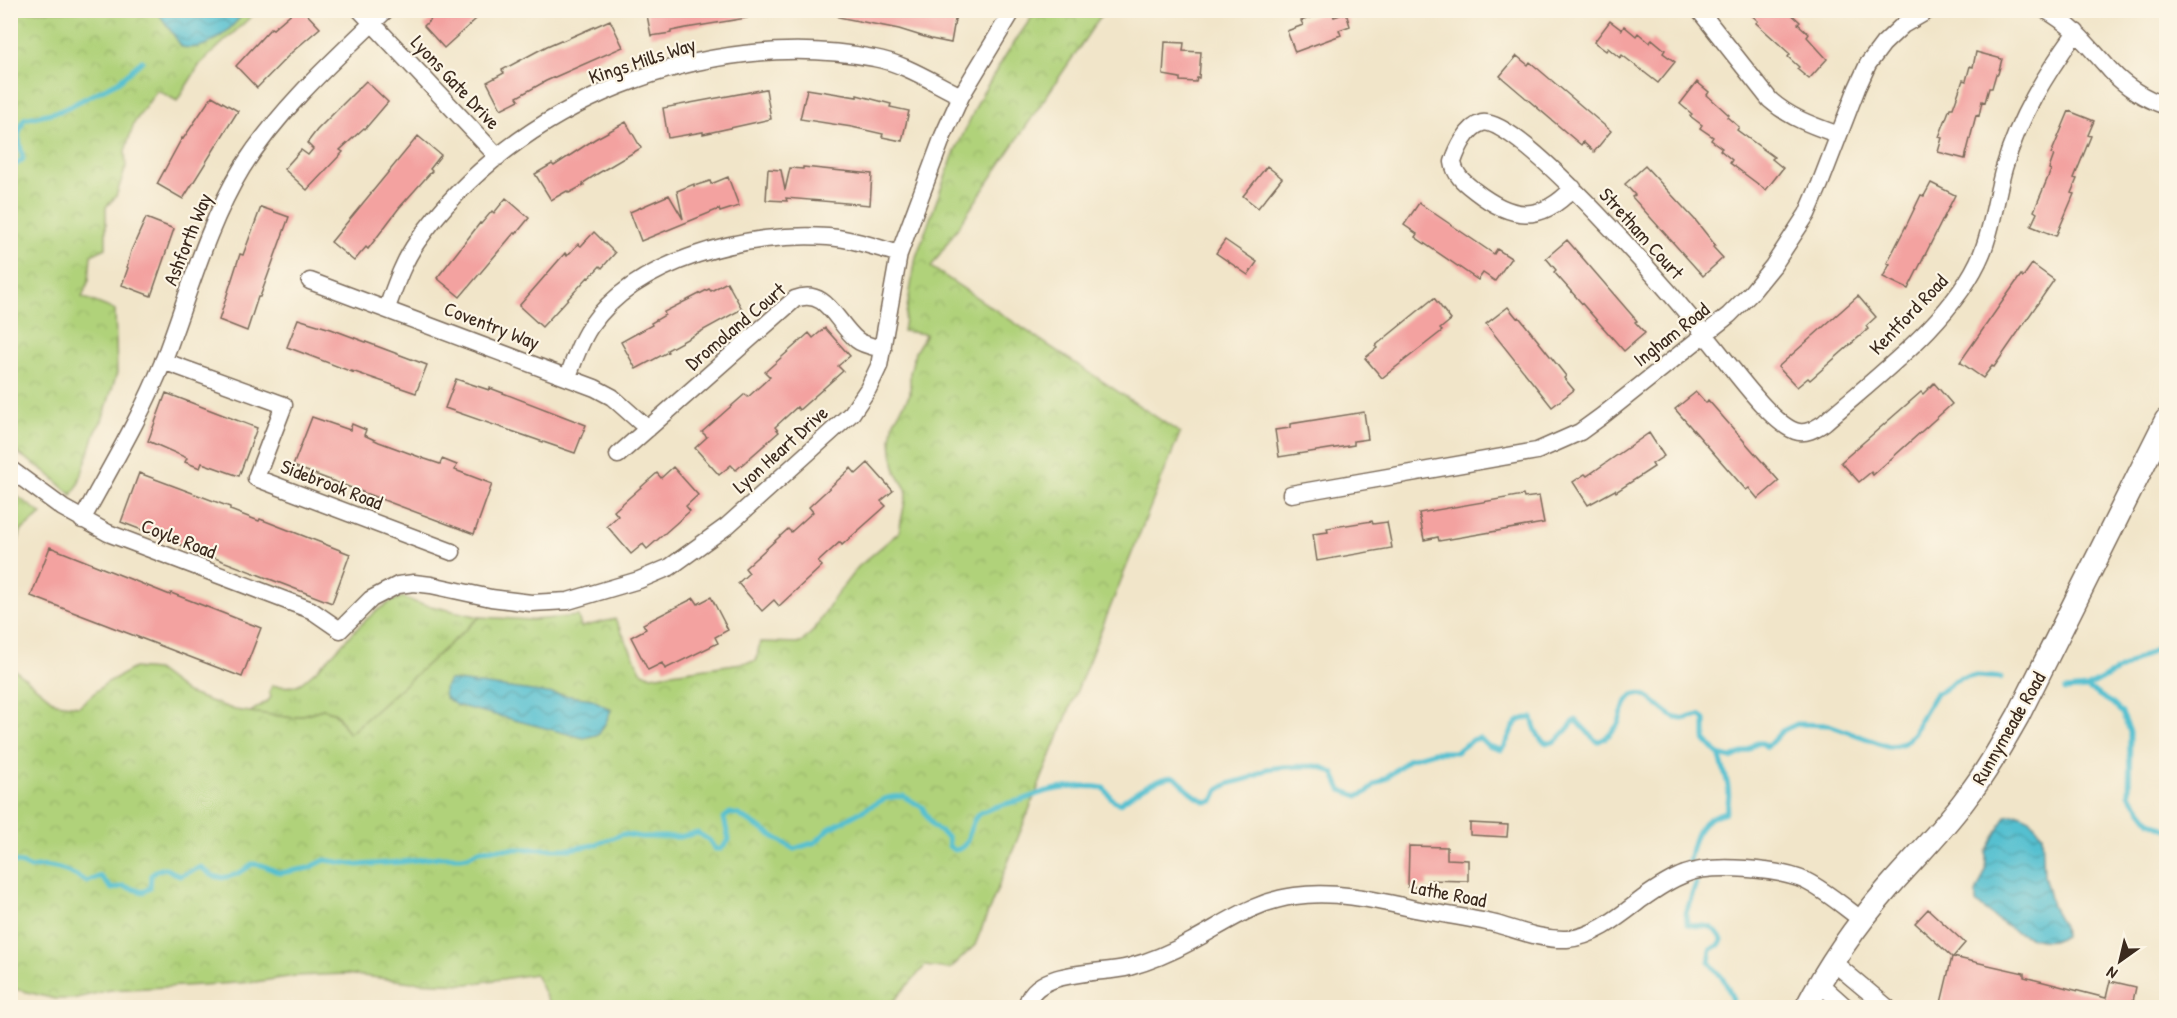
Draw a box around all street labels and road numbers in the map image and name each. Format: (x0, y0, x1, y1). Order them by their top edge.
street label: Lyons Gate Drive (405, 29, 507, 135)
street label: Kings Mills Way (585, 30, 699, 90)
street label: Stretham Court (1594, 181, 1691, 285)
street label: Ashforth Way (156, 189, 218, 289)
street label: Kentford Road (1863, 268, 1953, 360)
street label: Dromoland Court (679, 275, 792, 376)
street label: Coventry Way (440, 294, 544, 356)
street label: Ingham Road (1627, 296, 1715, 372)
street label: Lyon Heart Drive (727, 399, 833, 499)
street label: Sidebrook Road (277, 452, 387, 516)
street label: Coyle Road (138, 511, 220, 565)
street label: Runnymeade Road (1965, 666, 2051, 789)
street label: Lathe Road (1409, 873, 1489, 914)

